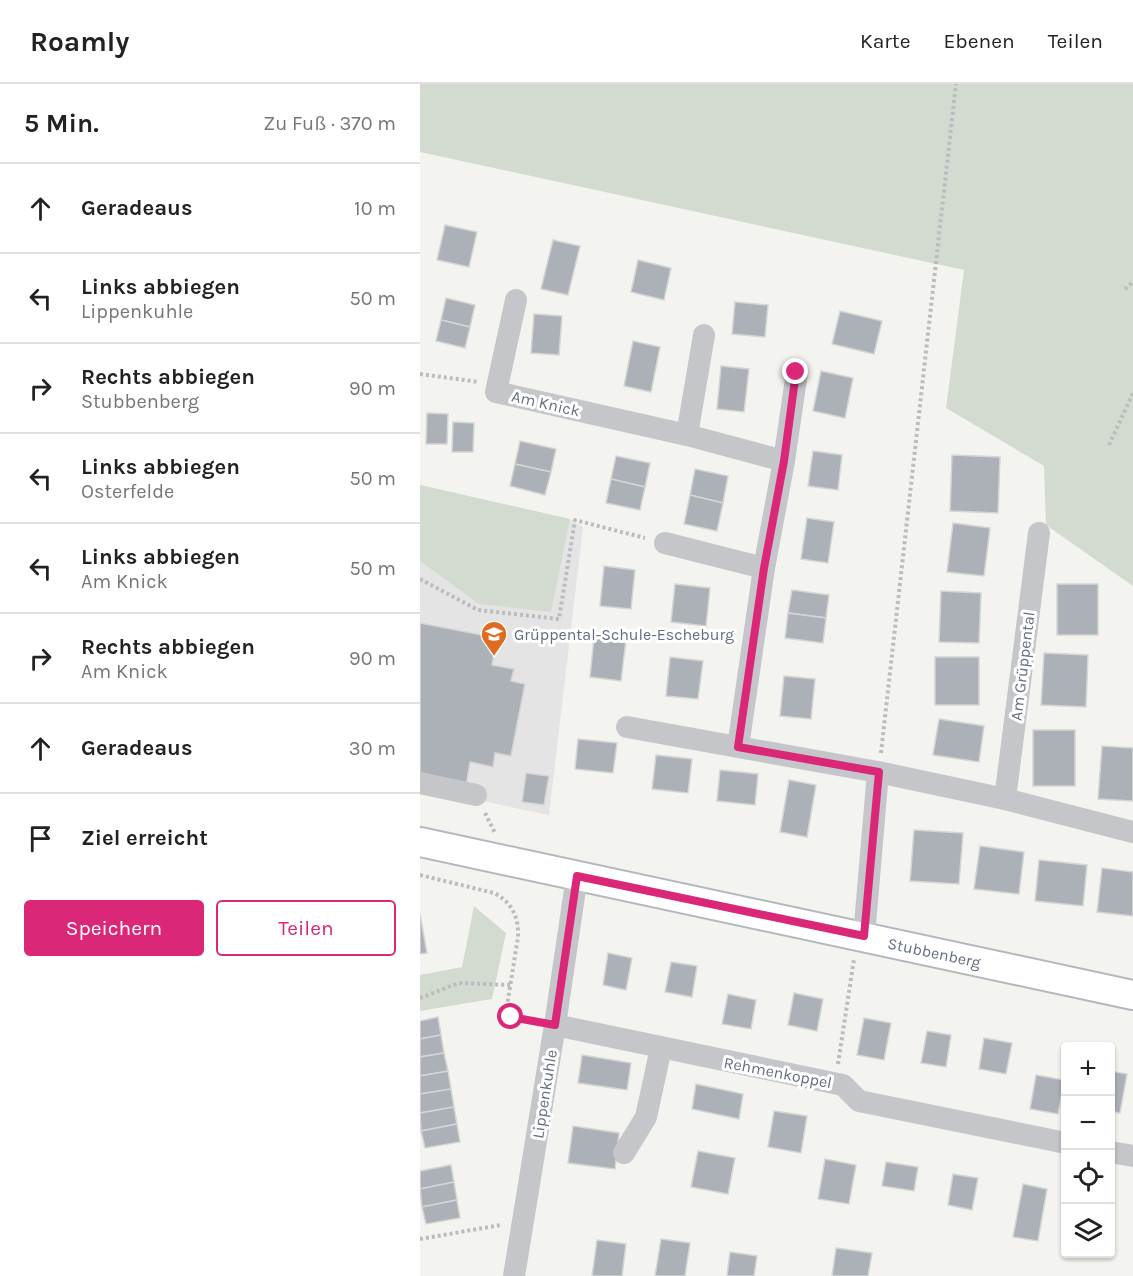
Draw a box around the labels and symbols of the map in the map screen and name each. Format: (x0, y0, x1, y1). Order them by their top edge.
route end (782, 358, 808, 384)
street label: Am Knick (510, 386, 582, 421)
street label: Am Grüppental (1006, 610, 1039, 722)
school or university icon: Grüppental-Schule-Escheburg (479, 619, 509, 657)
place label: Grüppental-Schule-Escheburg (514, 625, 734, 644)
street label: Stubbenberg (886, 934, 982, 972)
route start (497, 1003, 523, 1029)
street label: Lippenkuhle (528, 1048, 561, 1140)
street label: Rehmenkoppel (722, 1053, 834, 1092)

